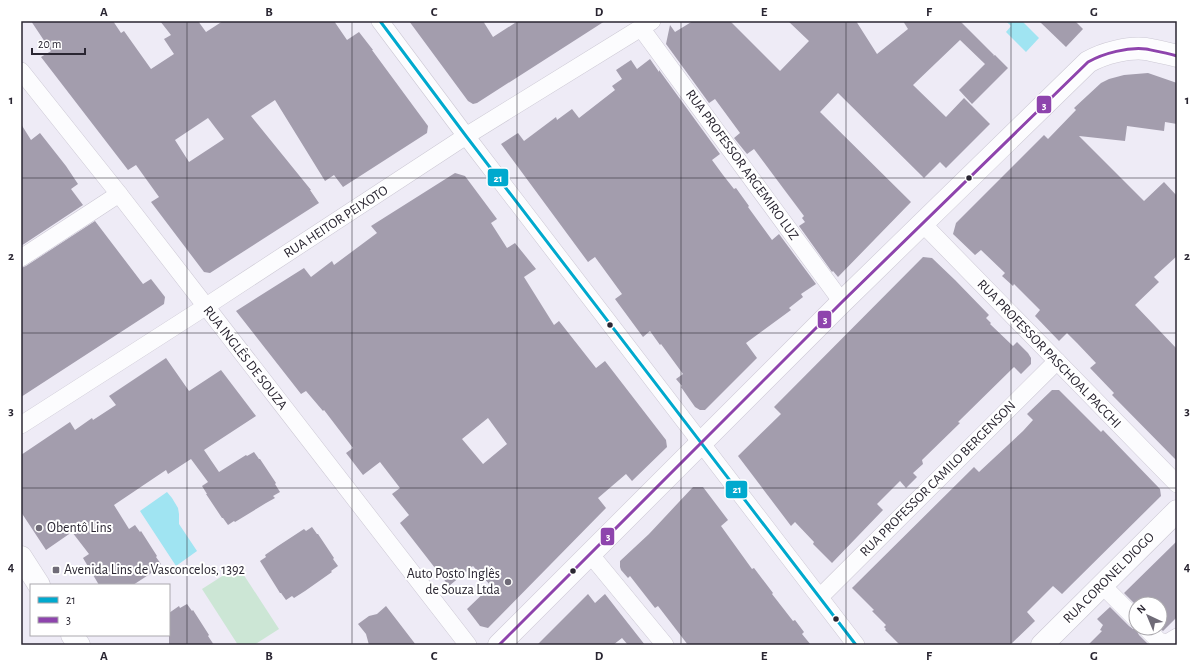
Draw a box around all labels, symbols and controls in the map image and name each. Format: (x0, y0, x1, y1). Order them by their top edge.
text: A (100, 6, 108, 19)
text: B (265, 6, 273, 19)
text: C (431, 6, 438, 19)
text: D (595, 6, 604, 19)
text: E (761, 6, 768, 19)
text: F (926, 6, 933, 19)
text: G (1090, 6, 1098, 19)
scale bar (32, 30, 85, 56)
text: 20 m (38, 38, 61, 50)
street label: RUA PROFESSOR ARGEMIRO LUZ (683, 87, 801, 243)
text: 1 (9, 94, 13, 107)
text: 1 (1185, 94, 1189, 107)
line badge: 3 (1036, 95, 1052, 114)
text: 3 (1042, 100, 1047, 111)
line badge: 21 (487, 168, 509, 187)
text: 21 (493, 173, 503, 184)
unlabelled marker (964, 173, 974, 183)
street label: RUA HEITOR PEIXOTO (281, 183, 391, 261)
text: 2 (8, 250, 14, 263)
text: 2 (1184, 250, 1190, 263)
street label: RUA PROFESSOR PASCHOAL PACCHI (974, 277, 1124, 431)
street label: RUA INGLÊS DE SOUZA (200, 302, 291, 412)
line badge: 3 (817, 310, 832, 329)
text: 3 (823, 314, 828, 325)
unlabelled marker (605, 320, 615, 330)
street label: RUA PROFESSOR CAMILO BERGENSON (858, 399, 1018, 559)
text: 3 (8, 405, 14, 418)
text: 3 (1184, 405, 1190, 418)
line badge: 21 (725, 480, 748, 499)
text: 21 (732, 484, 742, 495)
place label: Obentô Lins (47, 521, 112, 535)
marker: Obentô Lins (34, 523, 44, 533)
line badge: 3 (600, 527, 615, 546)
street label: RUA CORONEL DIOGO (1060, 529, 1158, 627)
text: 3 (606, 531, 611, 542)
text: 4 (8, 561, 15, 574)
text: 4 (1184, 561, 1191, 574)
place label: Avenida Lins de Vasconcelos, 1392 (64, 563, 245, 577)
marker: Avenida Lins de Vasconcelos, 1392 (51, 565, 61, 575)
unlabelled marker (568, 566, 578, 576)
place label: Auto Posto Inglês de Souza Ltda (407, 567, 501, 597)
marker: Auto Posto Inglês de Souza Ltda (503, 577, 513, 587)
legend (30, 584, 170, 636)
text: 21 (66, 594, 76, 606)
north arrow (1128, 596, 1168, 636)
text: 3 (66, 614, 71, 626)
unlabelled marker (831, 614, 841, 624)
text: A (100, 650, 108, 663)
text: B (265, 650, 273, 663)
text: C (431, 650, 438, 663)
text: D (595, 650, 604, 663)
text: E (761, 650, 768, 663)
text: F (926, 650, 933, 663)
text: G (1090, 650, 1098, 663)

